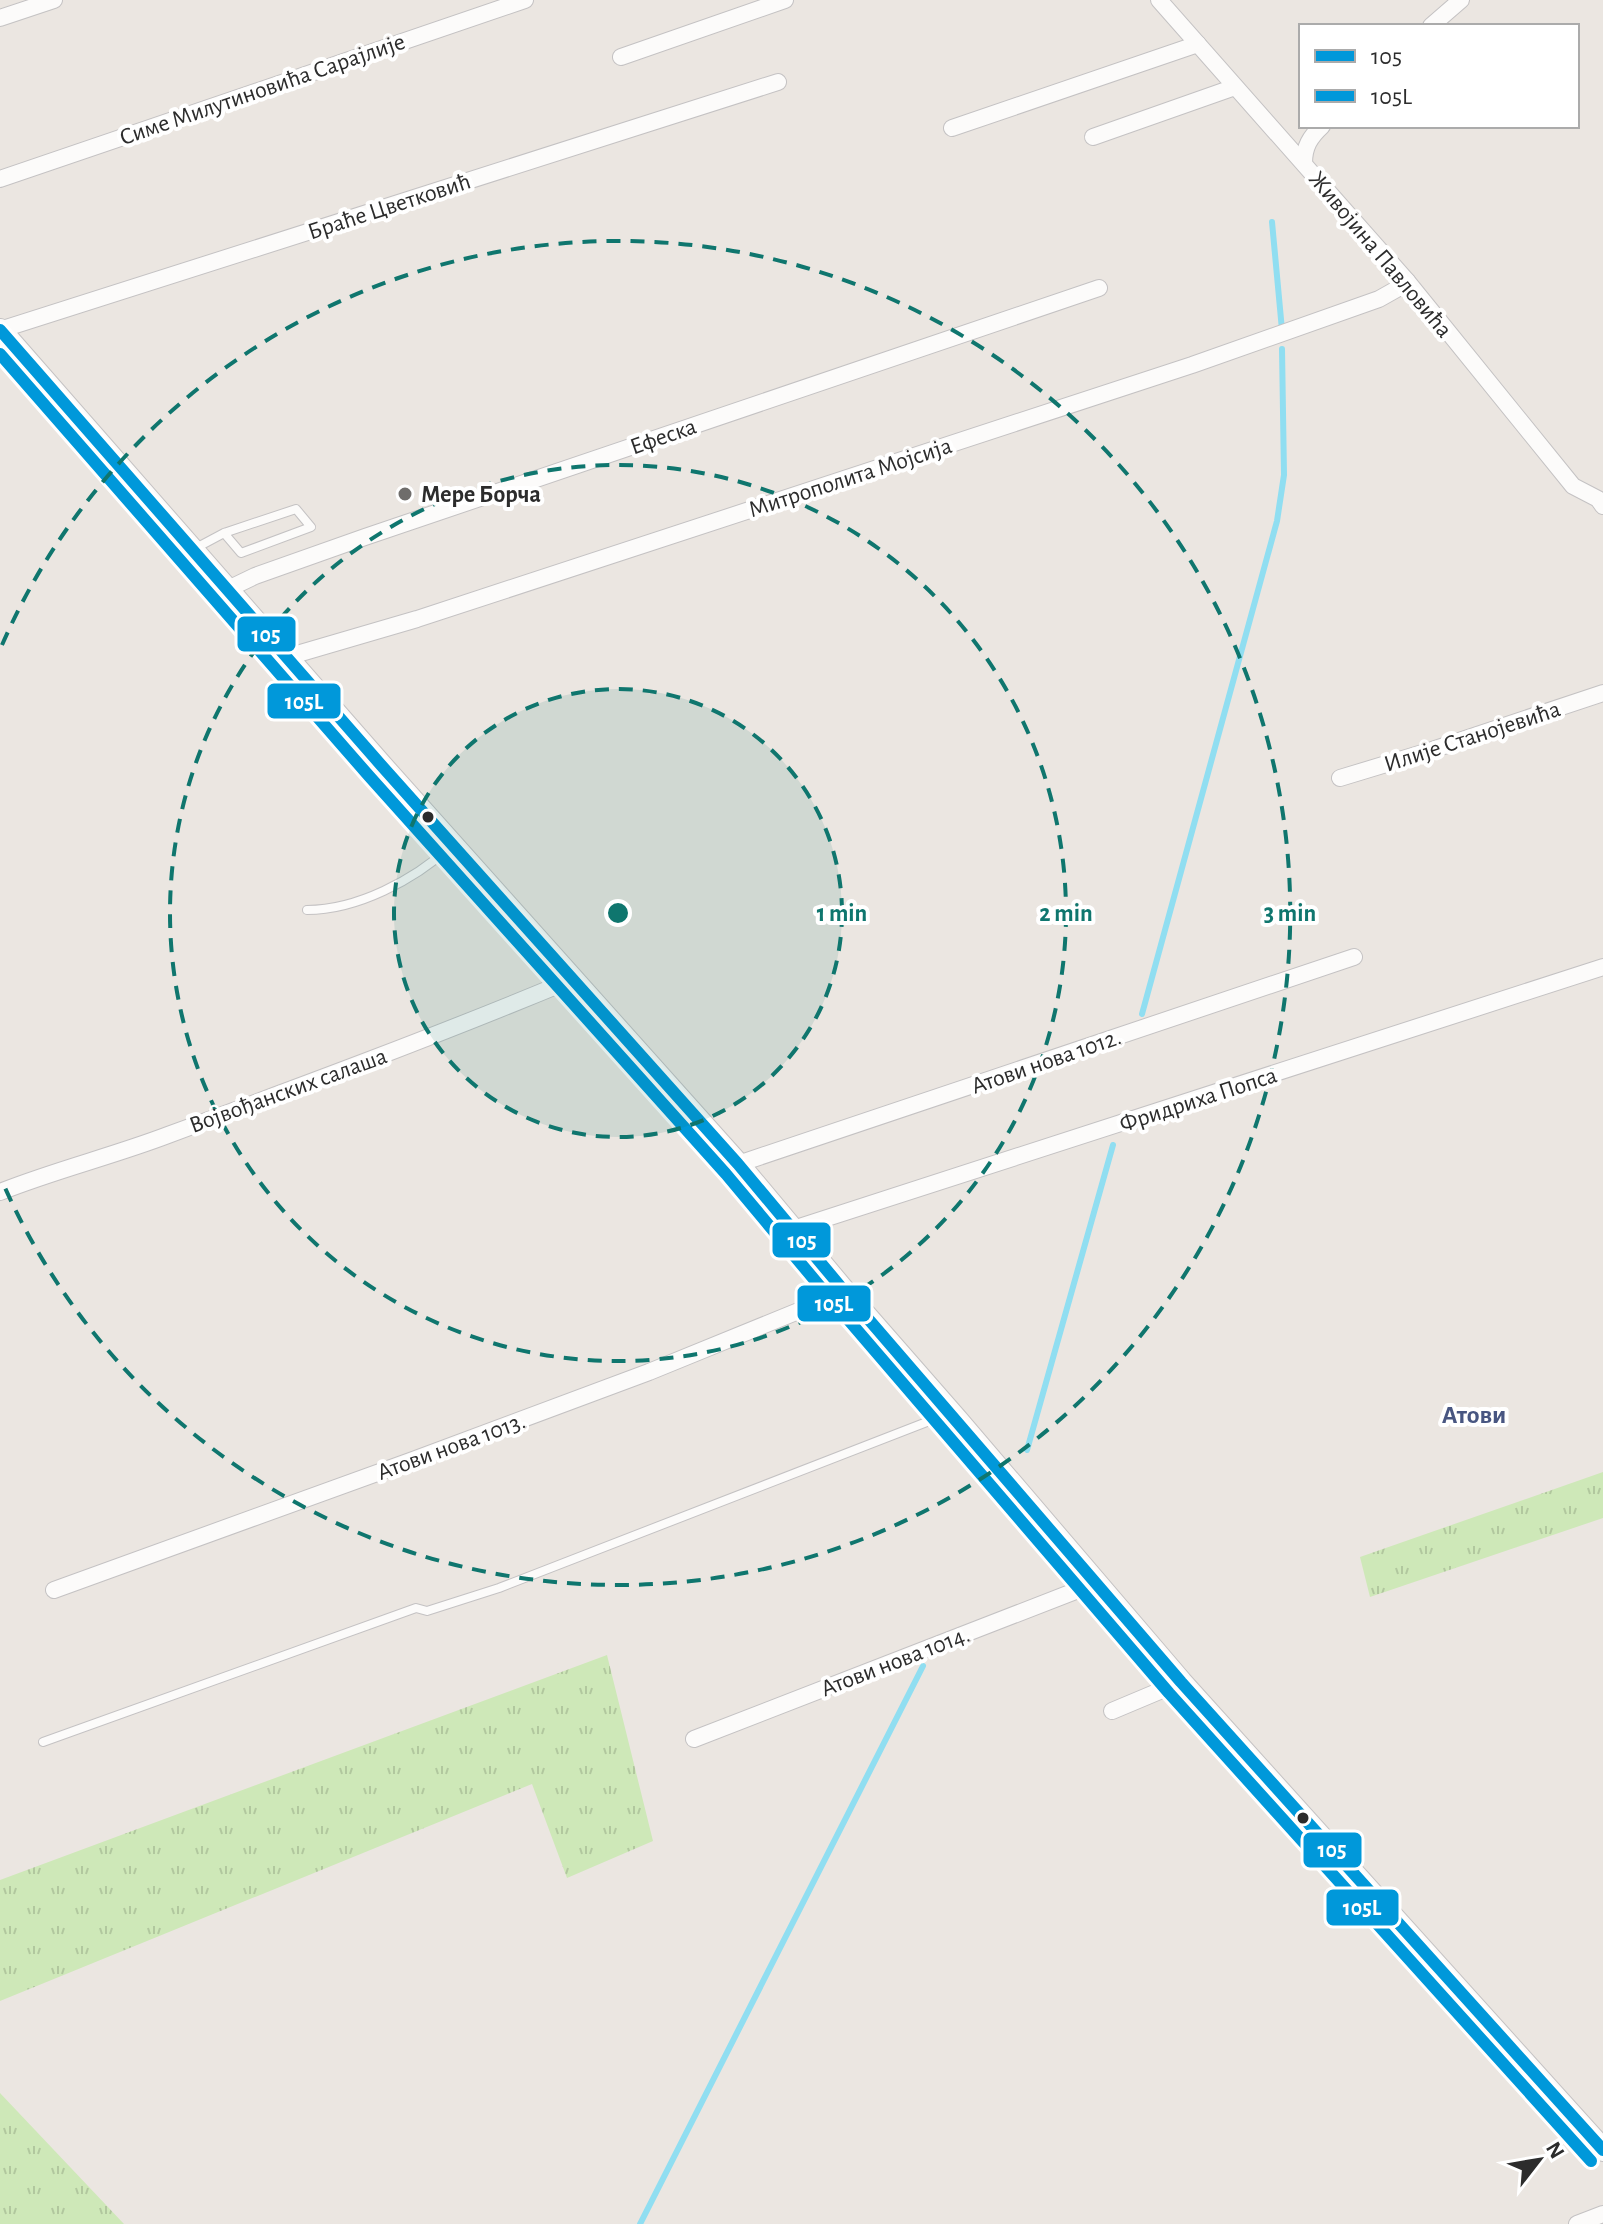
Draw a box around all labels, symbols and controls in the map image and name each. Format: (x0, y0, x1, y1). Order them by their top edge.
legend (1299, 24, 1579, 128)
street label: Симе Милутиновића Сарајлије (116, 30, 408, 150)
text: 105 (1371, 45, 1402, 69)
text: 105L (1371, 85, 1412, 109)
street label: Живојина Павловића (1304, 167, 1456, 342)
street label: Браће Цветковић (305, 169, 474, 245)
street label: Ефеска (627, 414, 700, 459)
street label: Митрополита Мојсија (746, 434, 955, 522)
place label: Мере Борча (421, 483, 541, 507)
marker: Мере Борча (396, 485, 414, 503)
line badge: 105 (236, 615, 297, 653)
text: 105 (252, 624, 280, 646)
line badge: 105L (266, 682, 342, 720)
text: 105L (285, 691, 324, 713)
street label: Илије Станојевића (1381, 697, 1563, 777)
unlabelled marker (420, 809, 436, 825)
centre of rings (604, 899, 632, 927)
text: 1 min (817, 902, 867, 926)
text: 2 min (1039, 902, 1093, 926)
text: 3 min (1264, 902, 1316, 926)
street label: Атови нова 1012. (968, 1025, 1124, 1099)
street label: Војвођанских салаша (186, 1044, 390, 1138)
street label: Фридриха Попса (1117, 1063, 1280, 1137)
line badge: 105 (771, 1221, 832, 1259)
text: 105 (788, 1230, 816, 1252)
line badge: 105L (796, 1284, 872, 1323)
text: 105L (815, 1293, 854, 1315)
district label: Атови (1442, 1402, 1506, 1428)
street label: Атови нова 1013. (374, 1409, 529, 1485)
street label: Атови нова 1014. (818, 1623, 973, 1701)
unlabelled marker (1295, 1810, 1311, 1826)
line badge: 105 (1302, 1831, 1363, 1869)
text: 105 (1318, 1839, 1346, 1861)
line badge: 105L (1325, 1888, 1400, 1927)
text: 105L (1343, 1897, 1382, 1919)
north arrow (1499, 2120, 1579, 2200)
text: N (1542, 2138, 1569, 2162)

